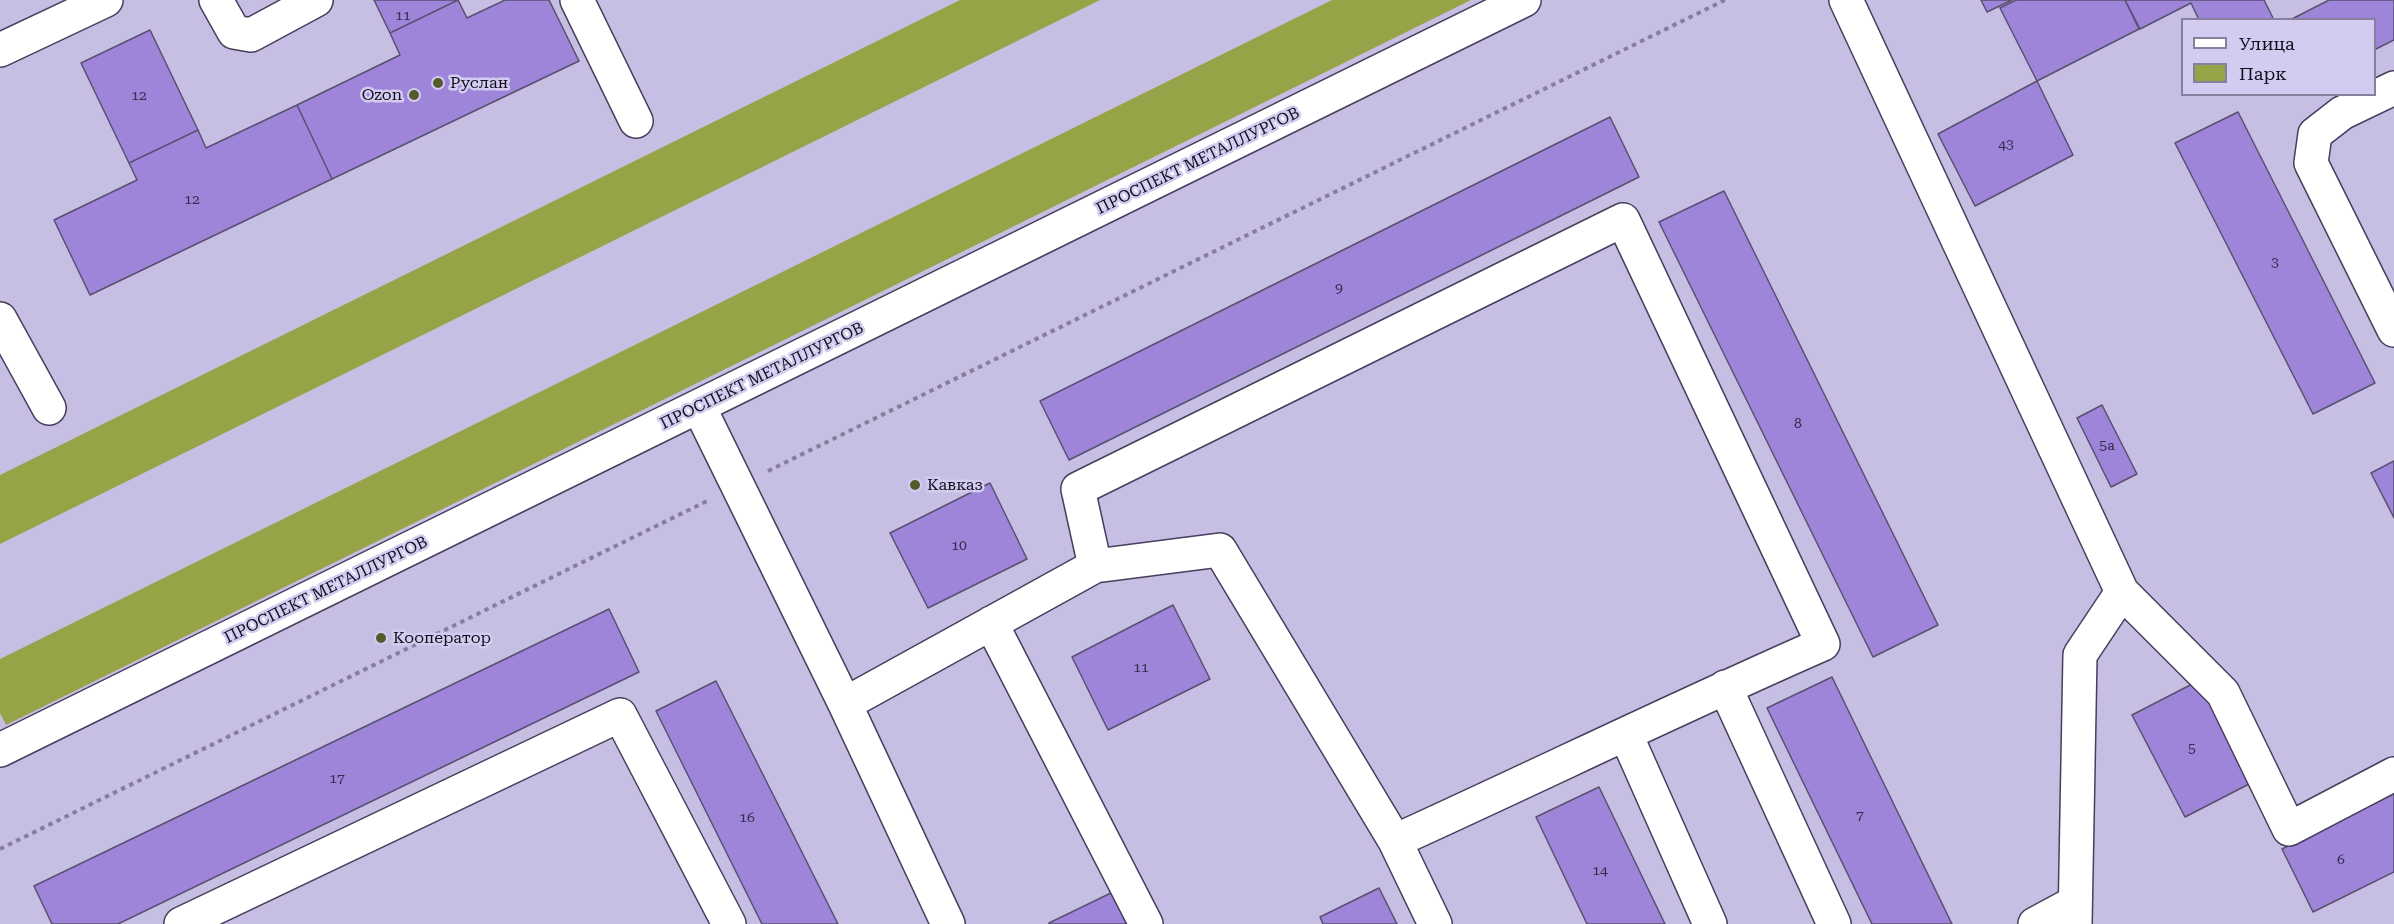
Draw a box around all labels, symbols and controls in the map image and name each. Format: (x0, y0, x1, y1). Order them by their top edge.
house number: 11 (395, 8, 411, 24)
legend (2181, 18, 2376, 96)
text: Улица (2239, 33, 2295, 54)
text: Парк (2239, 63, 2287, 84)
place label: Руслан (450, 73, 508, 93)
marker: Руслан (431, 76, 445, 90)
place label: Ozon (362, 85, 402, 105)
house number: 12 (131, 88, 147, 104)
marker: Ozon (407, 88, 421, 102)
street label: ПРОСПЕКТ МЕТАЛЛУРГОВ (1093, 103, 1303, 219)
house number: 43 (1998, 137, 2014, 153)
house number: 12 (184, 192, 200, 208)
house number: 3 (2271, 255, 2279, 271)
house number: 9 (1335, 281, 1343, 297)
street label: ПРОСПЕКТ МЕТАЛЛУРГОВ (657, 318, 867, 434)
house number: 8 (1794, 416, 1802, 432)
house number: 5а (2099, 438, 2115, 454)
place label: Кавказ (927, 475, 983, 495)
marker: Кавказ (908, 478, 922, 492)
street label: ПРОСПЕКТ МЕТАЛЛУРГОВ (221, 532, 431, 648)
house number: 10 (951, 538, 967, 554)
place label: Кооператор (393, 628, 491, 648)
marker: Кооператор (374, 631, 388, 645)
house number: 11 (1133, 660, 1149, 676)
house number: 5 (2188, 741, 2196, 757)
house number: 17 (329, 771, 345, 787)
house number: 7 (1856, 808, 1864, 824)
house number: 16 (739, 810, 755, 826)
house number: 6 (2337, 852, 2345, 868)
house number: 14 (1592, 863, 1608, 879)

